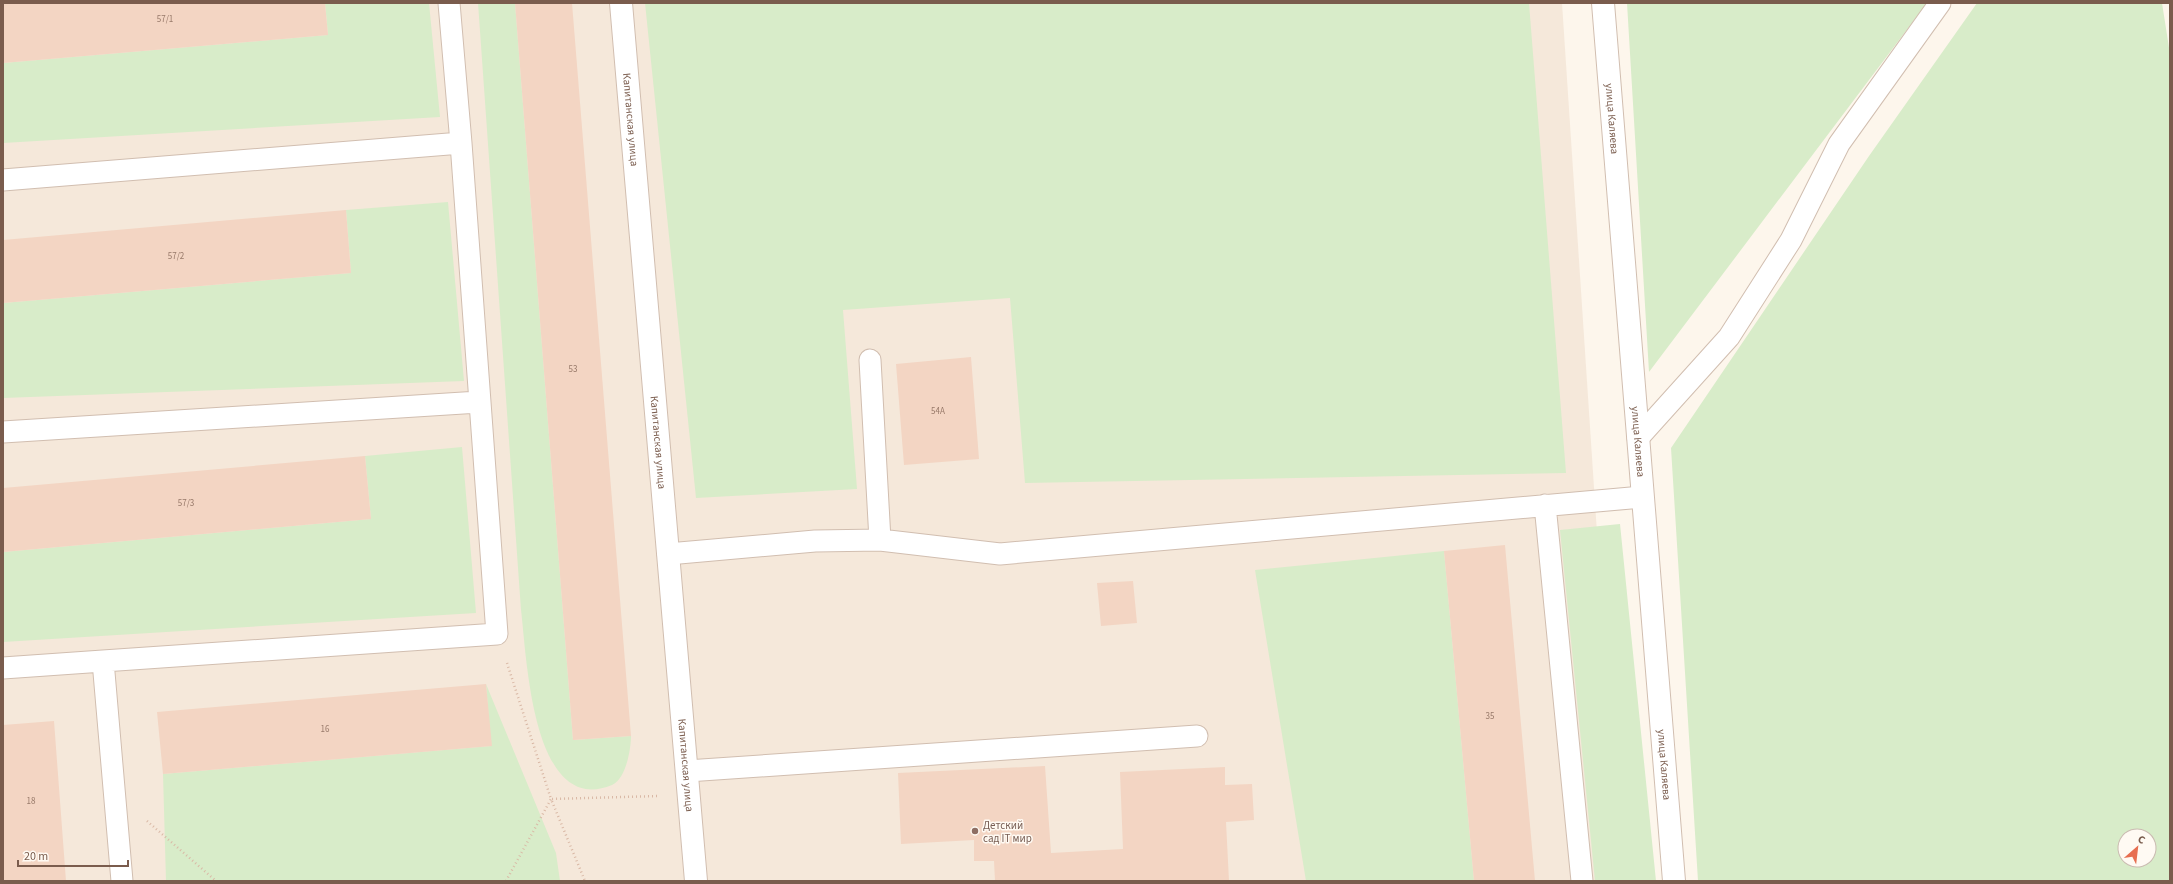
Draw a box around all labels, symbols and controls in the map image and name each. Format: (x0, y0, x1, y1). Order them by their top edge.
house number: 57/1 (157, 13, 173, 26)
street label: Капитанская улица (619, 72, 642, 167)
street label: улица Каляева (1602, 83, 1622, 155)
house number: 57/2 (168, 250, 185, 263)
house number: 53 (569, 363, 578, 376)
street label: Капитанская улица (647, 395, 669, 490)
house number: 54А (931, 405, 945, 418)
street label: улица Каляева (1628, 406, 1648, 478)
house number: 57/3 (178, 497, 195, 510)
house number: 35 (1486, 710, 1495, 723)
street label: Капитанская улица (674, 718, 697, 812)
house number: 16 (321, 723, 330, 736)
street label: улица Каляева (1654, 729, 1674, 801)
house number: 18 (27, 795, 36, 808)
place label: Детский сад IT мир (983, 818, 1032, 846)
marker: Детский сад IT мир (970, 826, 980, 836)
north arrow (2117, 828, 2157, 868)
text: С (2135, 831, 2148, 848)
scale bar (18, 842, 128, 868)
text: 20 m (24, 848, 48, 865)

